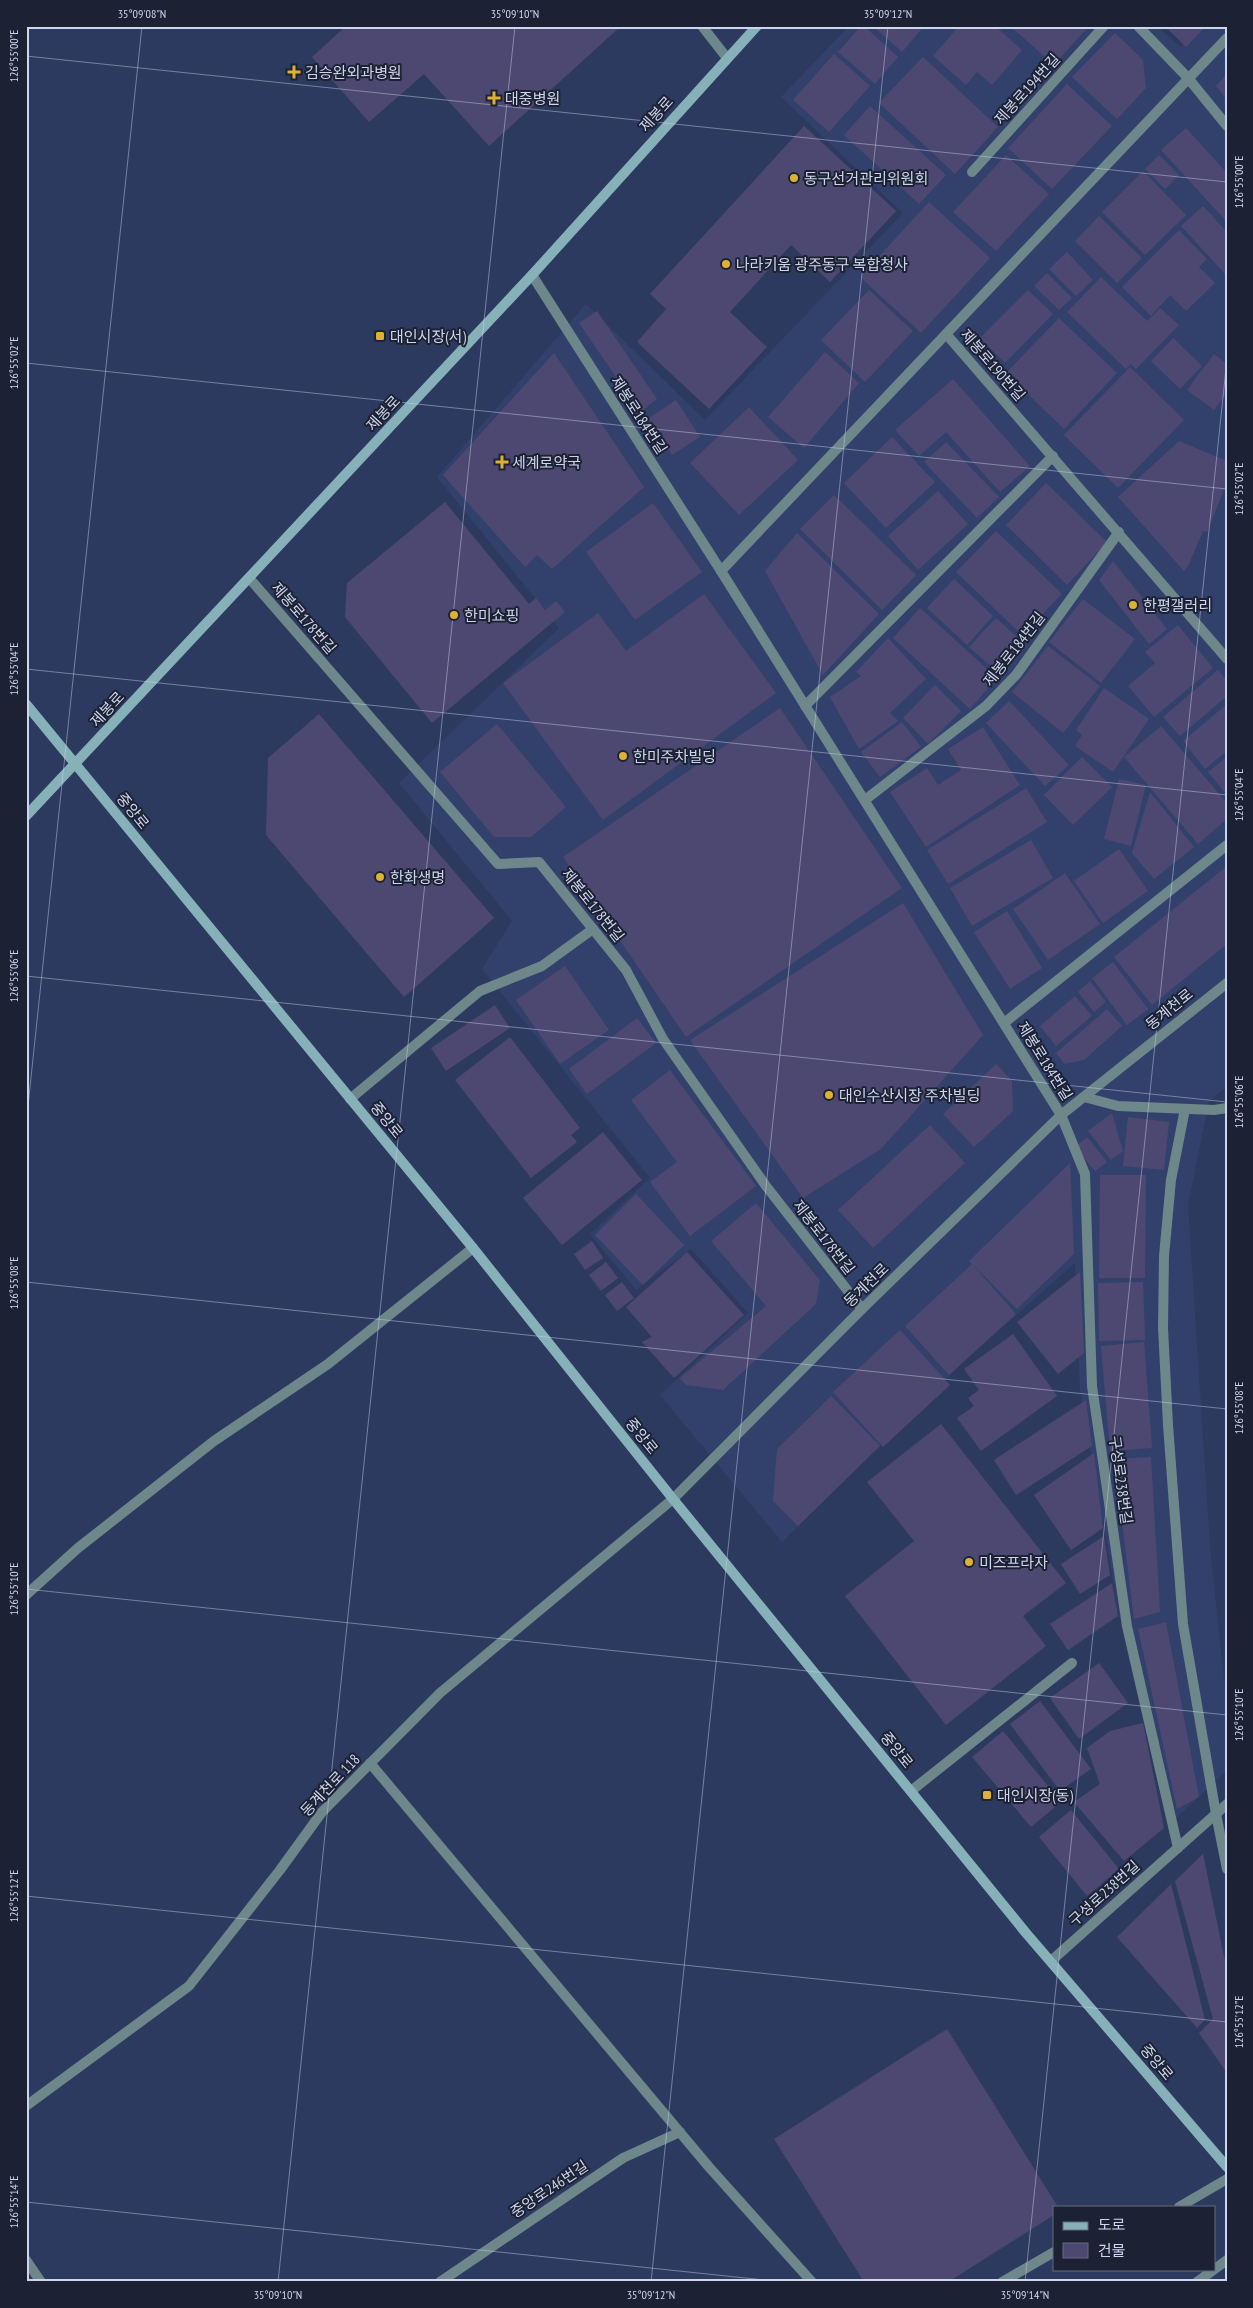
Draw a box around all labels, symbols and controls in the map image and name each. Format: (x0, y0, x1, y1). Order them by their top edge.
text: 35°09'08"N (118, 6, 166, 21)
text: 35°09'10"N (491, 6, 539, 21)
text: 35°09'12"N (864, 6, 912, 21)
text: 126°55'00"E (6, 30, 21, 82)
street label: 제봉로194번길 (990, 49, 1064, 129)
place label: 김승완외과병원 (305, 63, 402, 82)
marker: 김승완외과병원 (287, 65, 301, 79)
place label: 대중병원 (505, 89, 560, 108)
marker: 대중병원 (487, 91, 501, 105)
street label: 제봉로 (635, 92, 677, 136)
text: 126°55'00"E (1231, 156, 1246, 208)
place label: 동구선거관리위원회 (804, 169, 928, 188)
marker: 동구선거관리위원회 (788, 172, 800, 184)
place label: 나라키움 광주동구 복합청사 (736, 255, 908, 274)
marker: 나라키움 광주동구 복합청사 (720, 258, 732, 270)
street label: 제봉로190번길 (957, 325, 1029, 405)
place label: 대인시장(서) (390, 327, 466, 346)
marker: 대인시장(서) (374, 330, 386, 342)
text: 126°55'02"E (6, 337, 21, 389)
street label: 제봉로184번길 (607, 372, 671, 458)
street label: 제봉로 (362, 391, 404, 435)
place label: 세계로약국 (512, 453, 581, 472)
marker: 세계로약국 (496, 456, 508, 468)
text: 126°55'02"E (1231, 463, 1246, 515)
street label: 제봉로178번길 (268, 578, 340, 658)
place label: 한평갤러리 (1143, 596, 1212, 615)
marker: 한평갤러리 (1127, 599, 1139, 611)
place label: 한미쇼핑 (464, 606, 519, 625)
street label: 제봉로184번길 (979, 608, 1049, 690)
marker: 한미쇼핑 (448, 609, 460, 621)
text: 126°55'04"E (6, 643, 21, 695)
street label: 제봉로 (86, 687, 128, 731)
place label: 한미주차빌딩 (633, 747, 716, 766)
marker: 한미주차빌딩 (617, 750, 629, 762)
text: 126°55'04"E (1231, 769, 1246, 821)
street label: 중앙로 (113, 789, 153, 833)
street label: 제봉로178번길 (558, 864, 628, 946)
place label: 한화생명 (390, 868, 445, 887)
marker: 한화생명 (374, 871, 386, 883)
text: 126°55'06"E (6, 950, 21, 1002)
street label: 동계천로 (1142, 984, 1196, 1034)
street label: 제봉로184번길 (1013, 1018, 1077, 1104)
text: 126°55'06"E (1231, 1076, 1246, 1128)
place label: 대인수산시장 주차빌딩 (839, 1086, 980, 1105)
marker: 대인수산시장 주차빌딩 (823, 1089, 835, 1101)
street label: 중앙로 (367, 1098, 407, 1142)
street label: 제봉로178번길 (789, 1196, 859, 1278)
text: 126°55'08"E (6, 1257, 21, 1309)
street label: 동계천로 (840, 1259, 892, 1311)
text: 126°55'08"E (1231, 1382, 1246, 1434)
street label: 중앙로 (622, 1414, 662, 1458)
street label: 구성로238번길 (1105, 1434, 1137, 1526)
place label: 미즈프라자 (979, 1553, 1048, 1572)
marker: 미즈프라자 (963, 1556, 975, 1568)
text: 126°55'10"E (6, 1563, 21, 1615)
text: 126°55'10"E (1231, 1689, 1246, 1741)
street label: 중앙로 (877, 1728, 917, 1772)
street label: 동계천로 118 (296, 1750, 364, 1820)
place label: 대인시장(동) (997, 1786, 1073, 1805)
marker: 대인시장(동) (981, 1789, 993, 1801)
street label: 구성로238번길 (1064, 1856, 1144, 1930)
text: 126°55'12"E (6, 1870, 21, 1922)
text: 126°55'12"E (1231, 1996, 1246, 2048)
street label: 중앙로 (1136, 2040, 1178, 2084)
street label: 중앙로246번길 (507, 2156, 591, 2222)
text: 126°55'14"E (6, 2176, 21, 2228)
legend (1053, 2206, 1216, 2270)
text: 도로 (1098, 2215, 1126, 2234)
text: 건물 (1098, 2241, 1126, 2260)
text: 35°09'10"N (254, 2287, 302, 2302)
text: 35°09'12"N (627, 2287, 675, 2302)
text: 35°09'14"N (1001, 2287, 1049, 2302)

